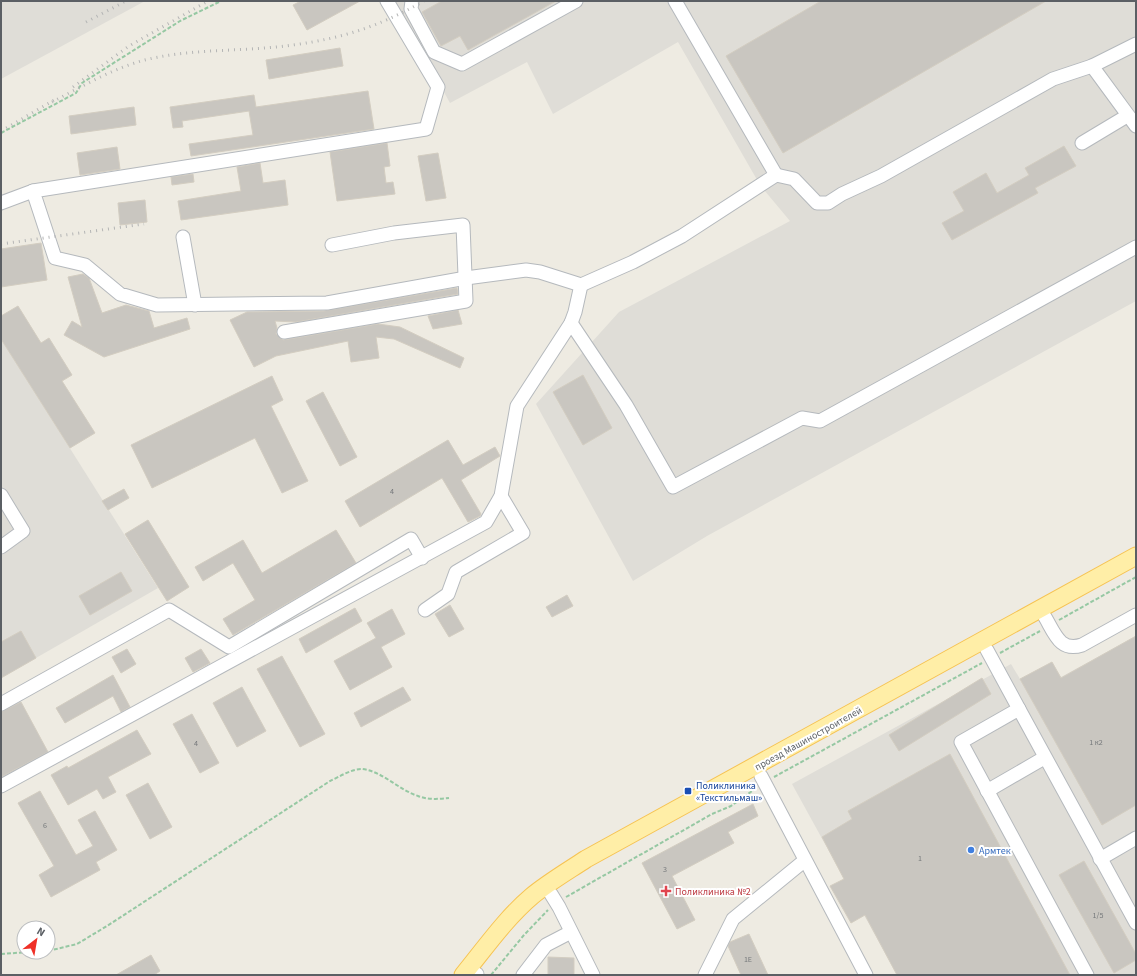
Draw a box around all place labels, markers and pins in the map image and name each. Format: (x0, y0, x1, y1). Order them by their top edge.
place label: Поликлиника «Текстильмаш» (696, 779, 762, 805)
marker: Поликлиника «Текстильмаш» (683, 786, 693, 796)
place label: Армтек (979, 844, 1011, 858)
marker: Армтек (966, 845, 976, 855)
marker: Поликлиника №2 (660, 885, 672, 897)
place label: Поликлиника №2 (675, 885, 751, 899)

